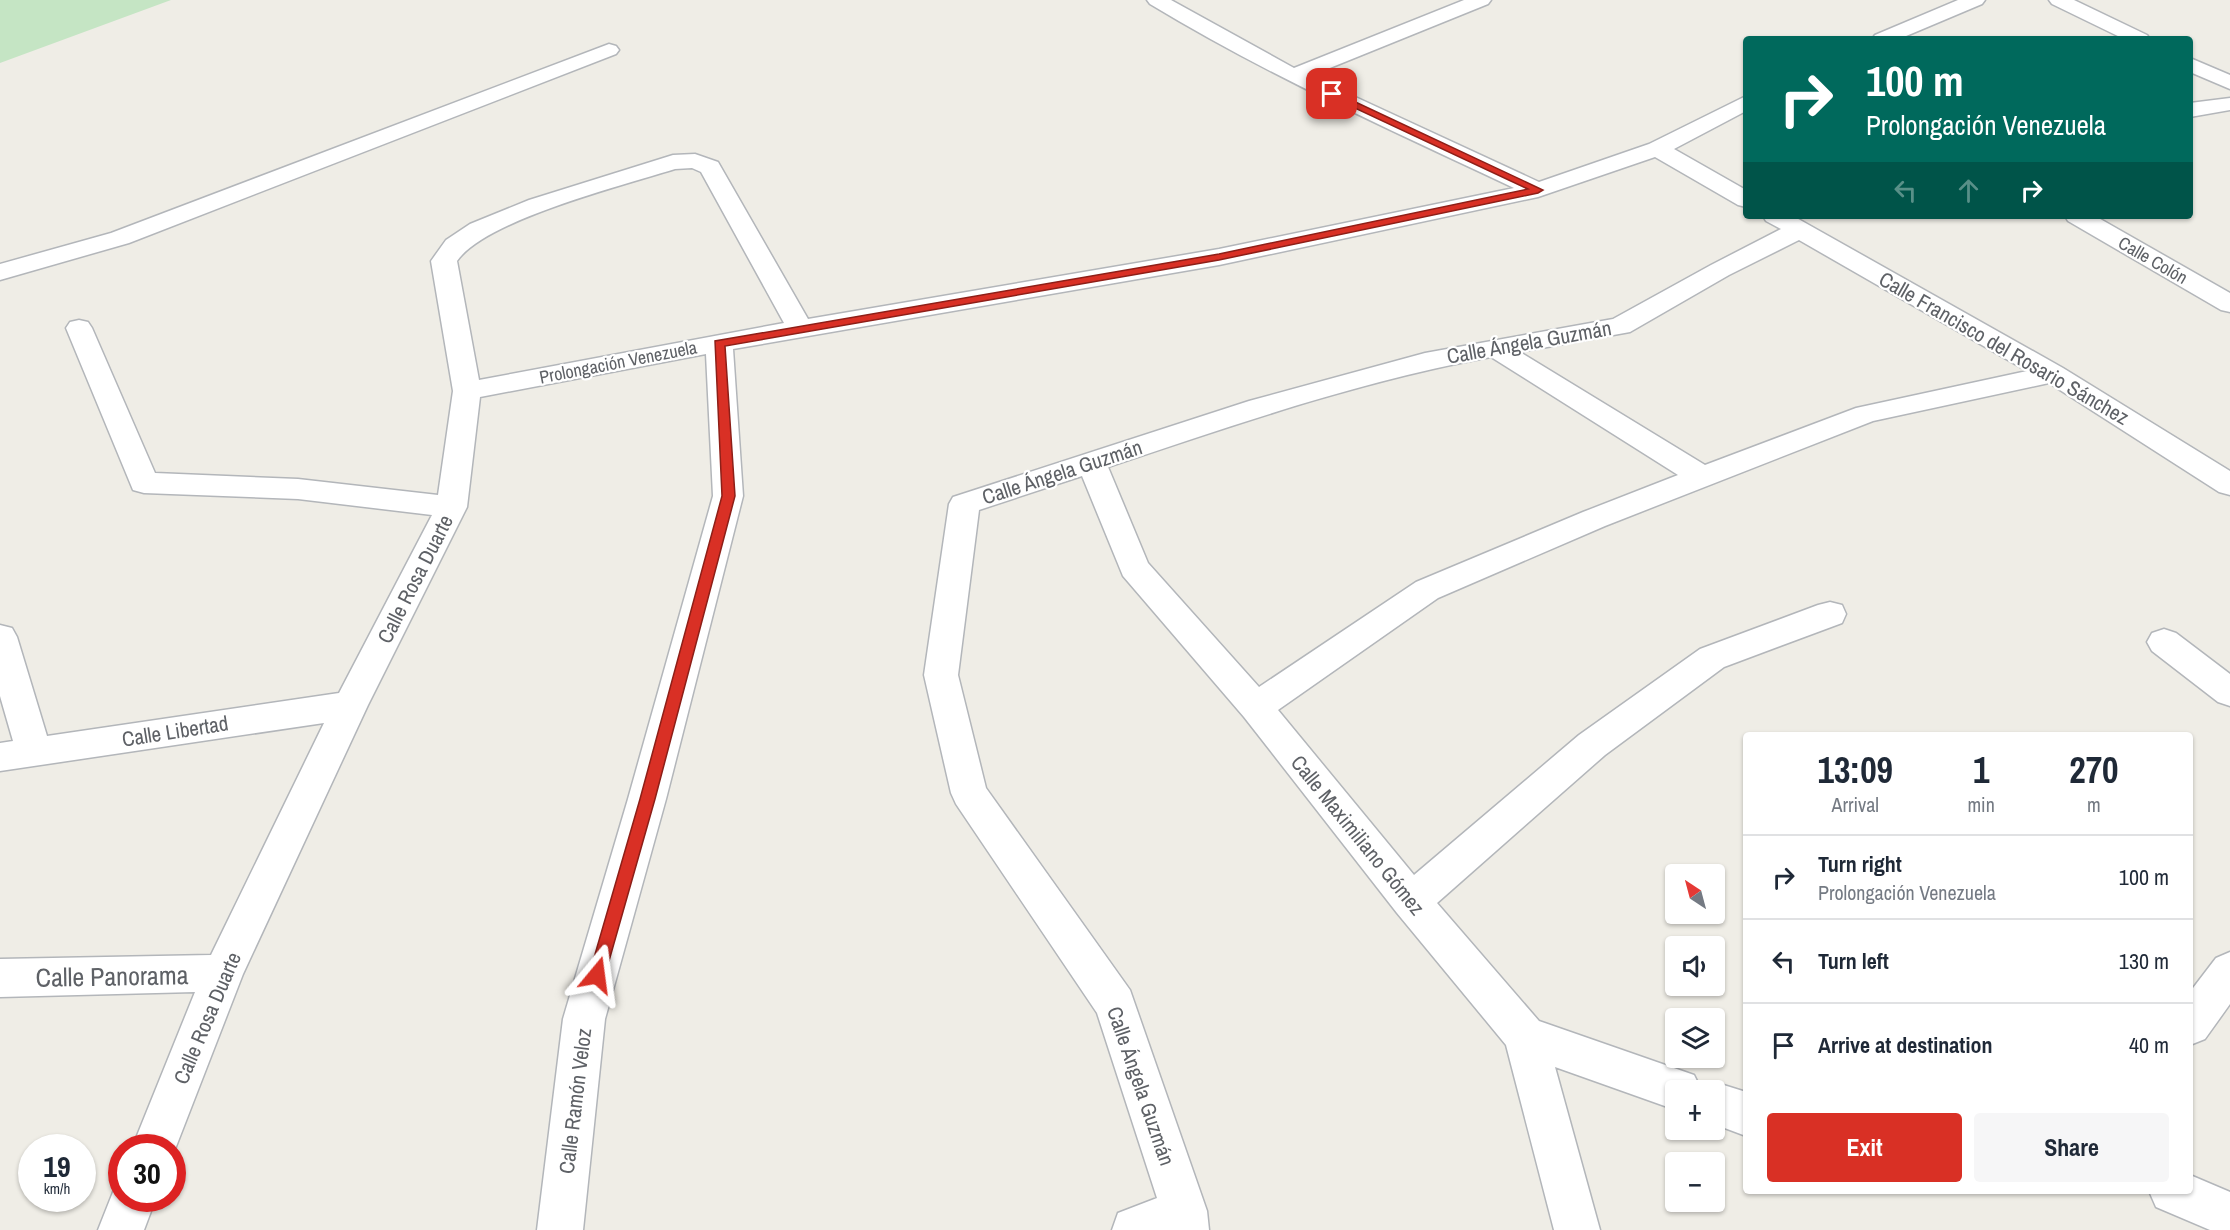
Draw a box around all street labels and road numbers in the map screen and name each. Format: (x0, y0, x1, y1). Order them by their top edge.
street label: Calle Colón (2114, 230, 2192, 290)
street label: Calle Francisco del Rosario Sánchez (1874, 264, 2135, 432)
street label: Calle Ángela Guzmán (1444, 313, 1614, 371)
street label: Prolongación Venezuela (537, 334, 699, 390)
street label: Calle Ángela Guzmán (978, 432, 1146, 512)
street label: Calle Rosa Duarte (370, 510, 460, 648)
street label: Calle Libertad (120, 708, 230, 754)
street label: Calle Maximiliano Gómez (1284, 749, 1432, 921)
street label: Calle Rosa Duarte (166, 948, 248, 1088)
street label: Calle Panorama (35, 957, 189, 995)
street label: Calle Ángela Guzmán (1100, 1003, 1182, 1169)
street label: Calle Ramón Veloz (552, 1026, 598, 1175)

